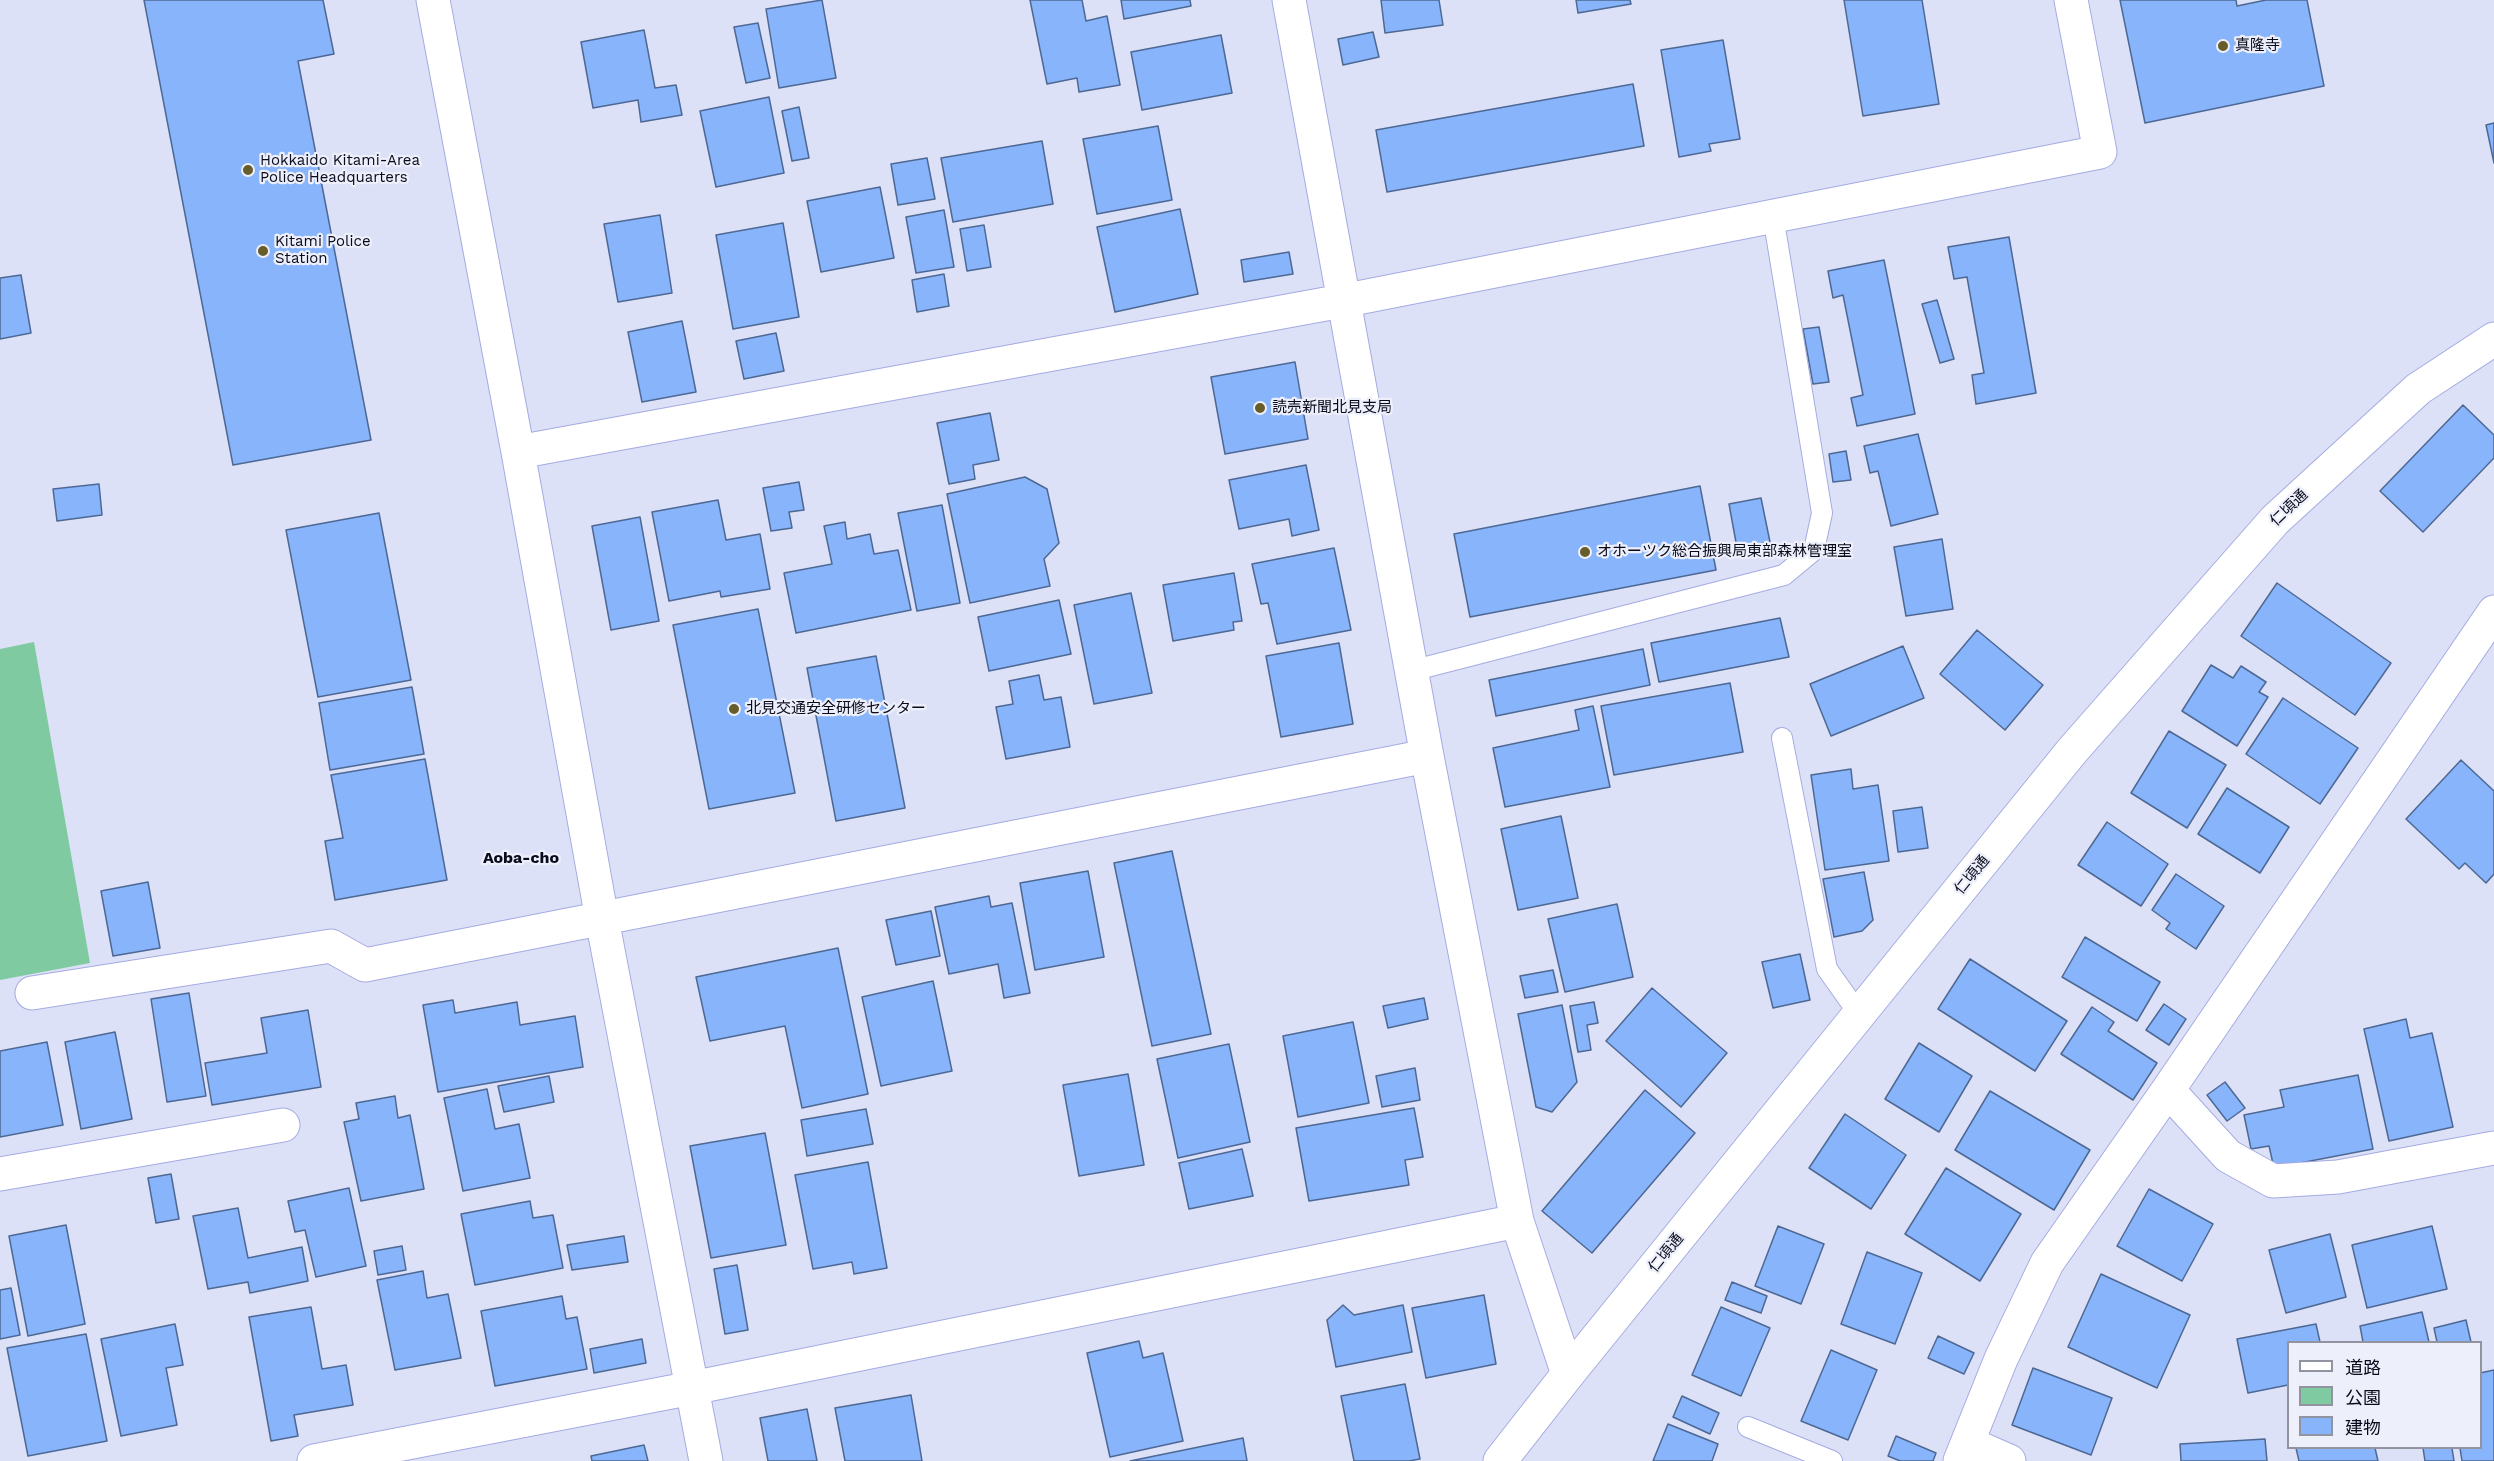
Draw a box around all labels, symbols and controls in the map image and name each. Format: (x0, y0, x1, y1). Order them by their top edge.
place label: 真隆寺 (2235, 37, 2280, 55)
marker: 真隆寺 (2216, 39, 2230, 53)
place label: Hokkaido Kitami-Area Police Headquarters (260, 152, 420, 187)
marker: Hokkaido Kitami-Area Police Headquarters (241, 163, 255, 177)
place label: Kitami Police Station (275, 233, 371, 268)
marker: Kitami Police Station (256, 244, 270, 258)
place label: 読売新聞北見支局 (1272, 399, 1392, 417)
marker: 読売新聞北見支局 (1253, 401, 1267, 415)
street label: 仁頃通 (2267, 486, 2311, 530)
place label: オホーツク総合振興局東部森林管理室 (1597, 543, 1852, 561)
marker: オホーツク総合振興局東部森林管理室 (1578, 545, 1592, 559)
place label: 北見交通安全研修センター (746, 700, 926, 718)
marker: 北見交通安全研修センター (727, 702, 741, 716)
district label: Aoba-cho (483, 848, 559, 868)
street label: 仁頃通 (1951, 852, 1993, 898)
street label: 仁頃通 (1645, 1230, 1687, 1276)
legend (2287, 1341, 2482, 1449)
text: 道路 (2345, 1357, 2381, 1378)
text: 公園 (2345, 1387, 2381, 1408)
text: 建物 (2345, 1417, 2381, 1438)

